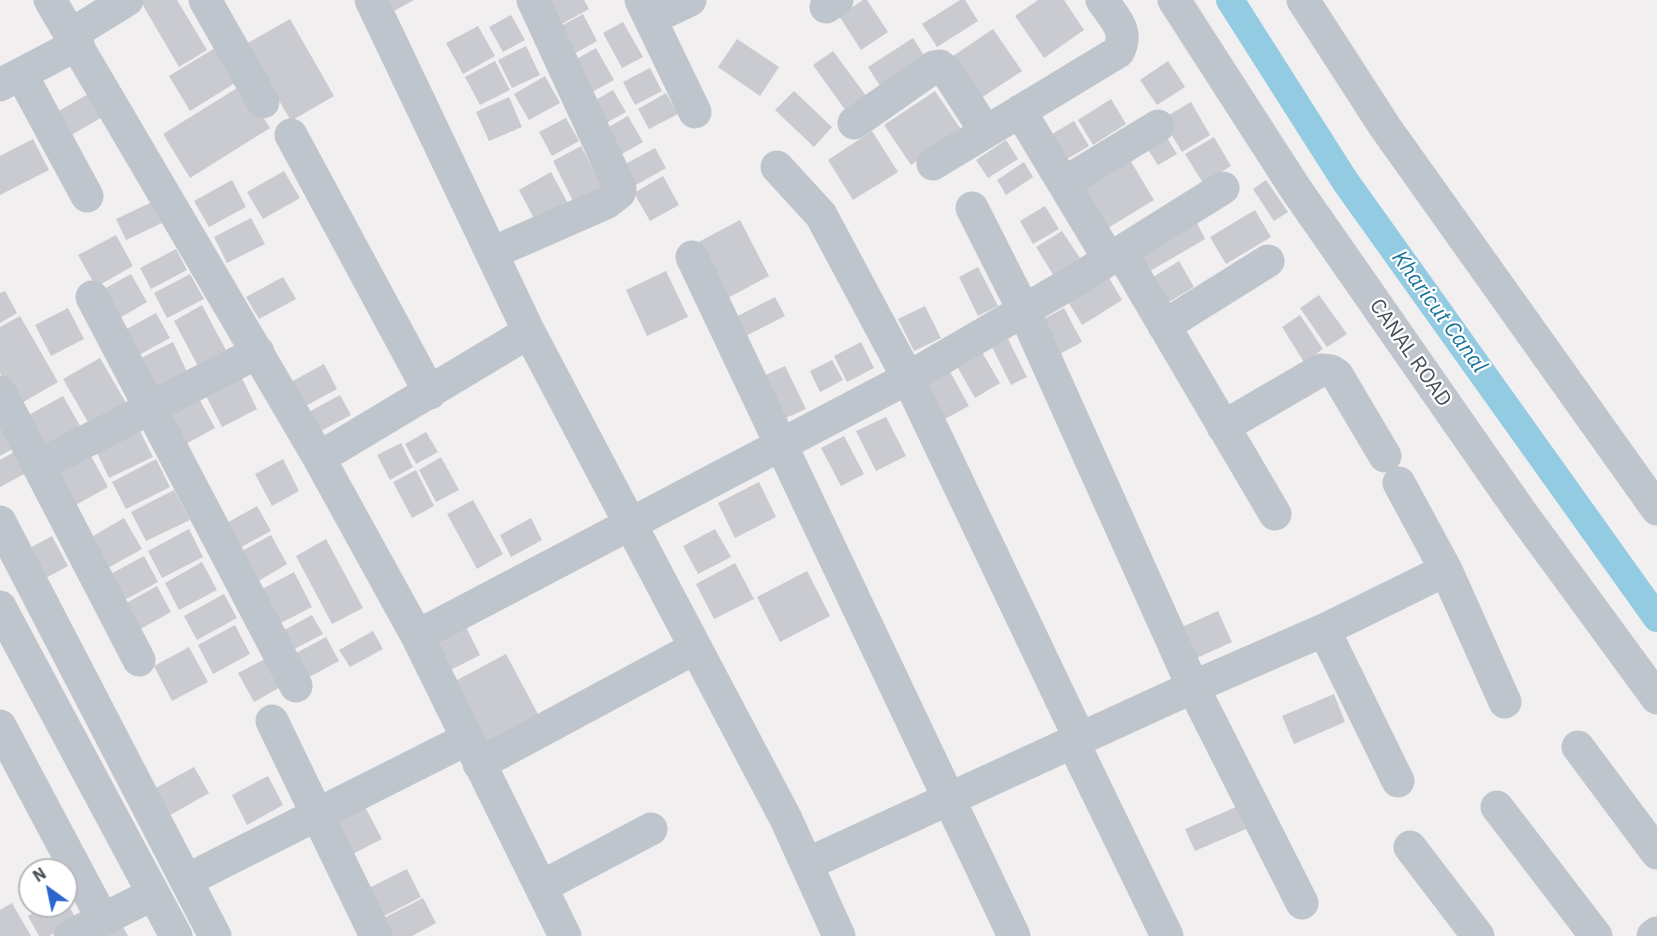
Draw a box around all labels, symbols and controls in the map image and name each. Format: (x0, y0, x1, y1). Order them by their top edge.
water label: Kharicut Canal (1386, 246, 1492, 378)
street label: CANAL ROAD (1364, 294, 1456, 412)
north arrow (18, 858, 78, 918)
text: N (29, 863, 50, 886)

